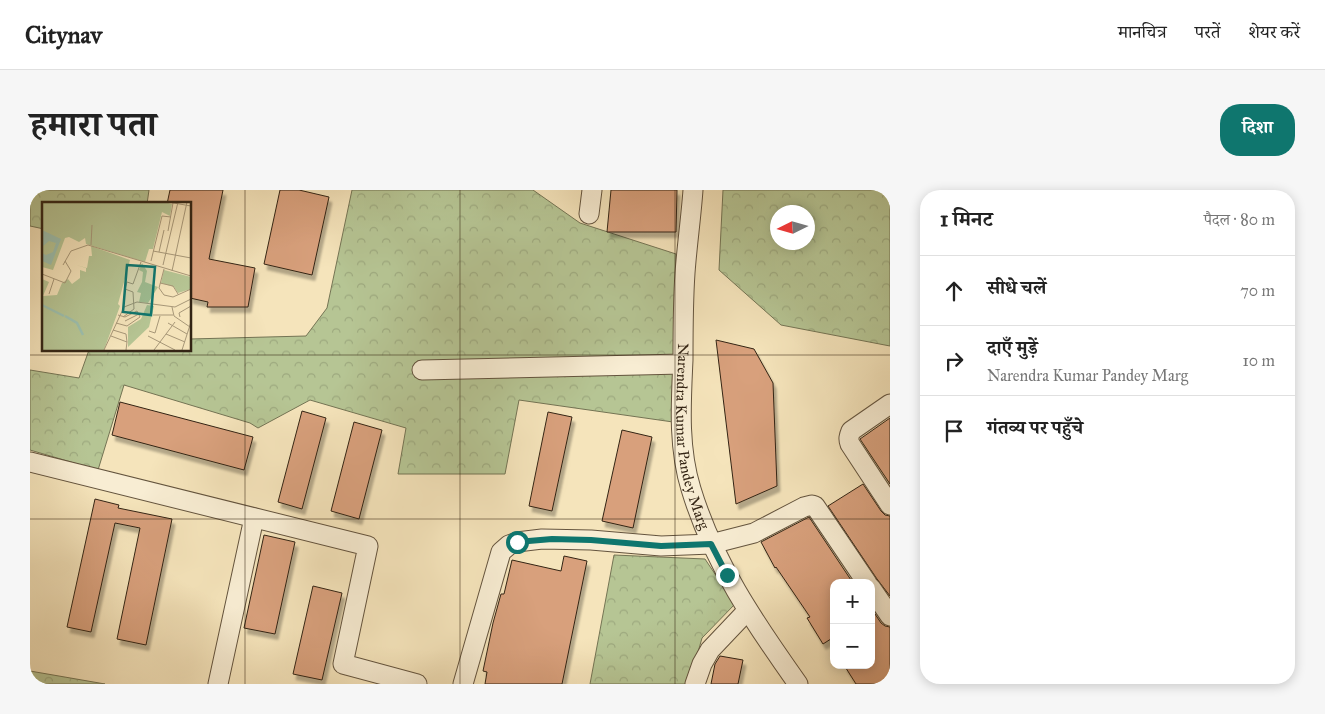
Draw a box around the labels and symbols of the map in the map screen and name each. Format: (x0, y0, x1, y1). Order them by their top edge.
inset map (42, 202, 191, 351)
north arrow (770, 205, 815, 250)
street label: Narendra Kumar Pandey Marg (672, 343, 714, 533)
route start (506, 531, 529, 554)
route end (716, 564, 739, 587)

